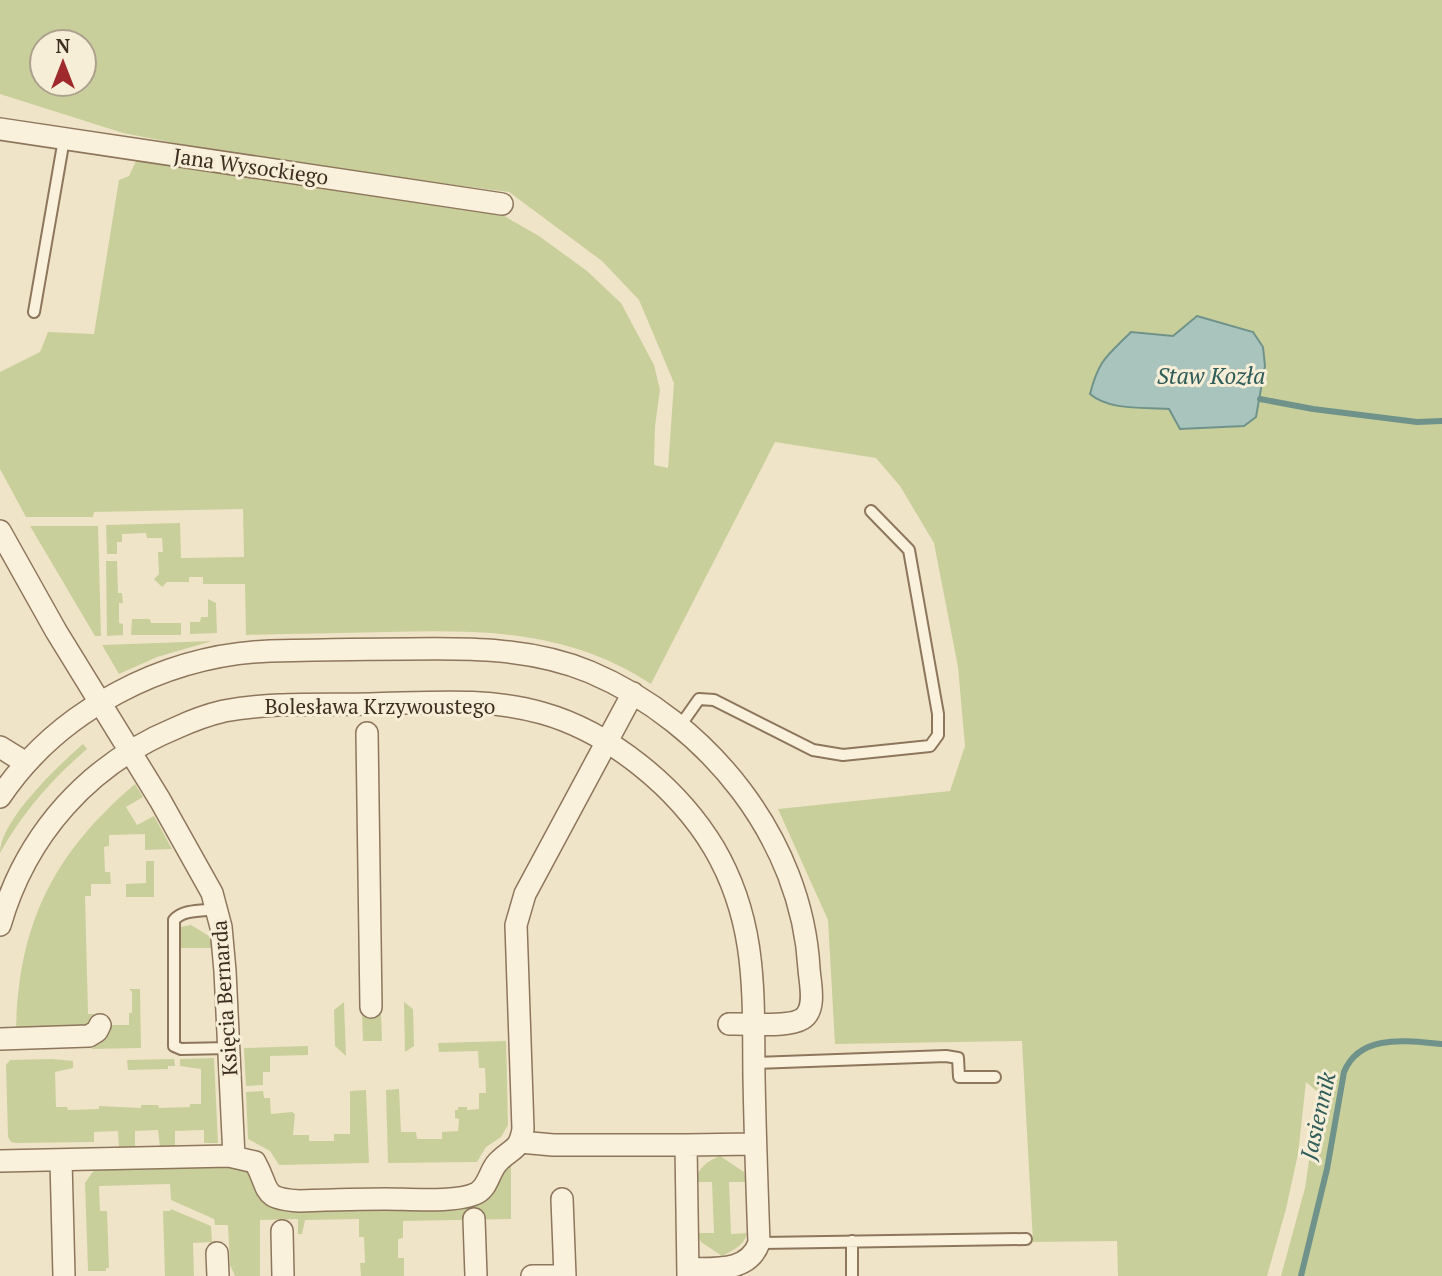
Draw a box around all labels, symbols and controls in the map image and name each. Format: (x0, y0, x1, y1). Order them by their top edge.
north arrow (28, 28, 98, 98)
text: N (56, 33, 71, 58)
street label: Jana Wysockiego (172, 141, 330, 191)
water label: Staw Kozła (1157, 360, 1265, 391)
street label: Bolesława Krzywoustego (265, 692, 495, 720)
street label: Księcia Bernarda (205, 919, 243, 1077)
water label: Jasiennik (1292, 1068, 1343, 1164)

